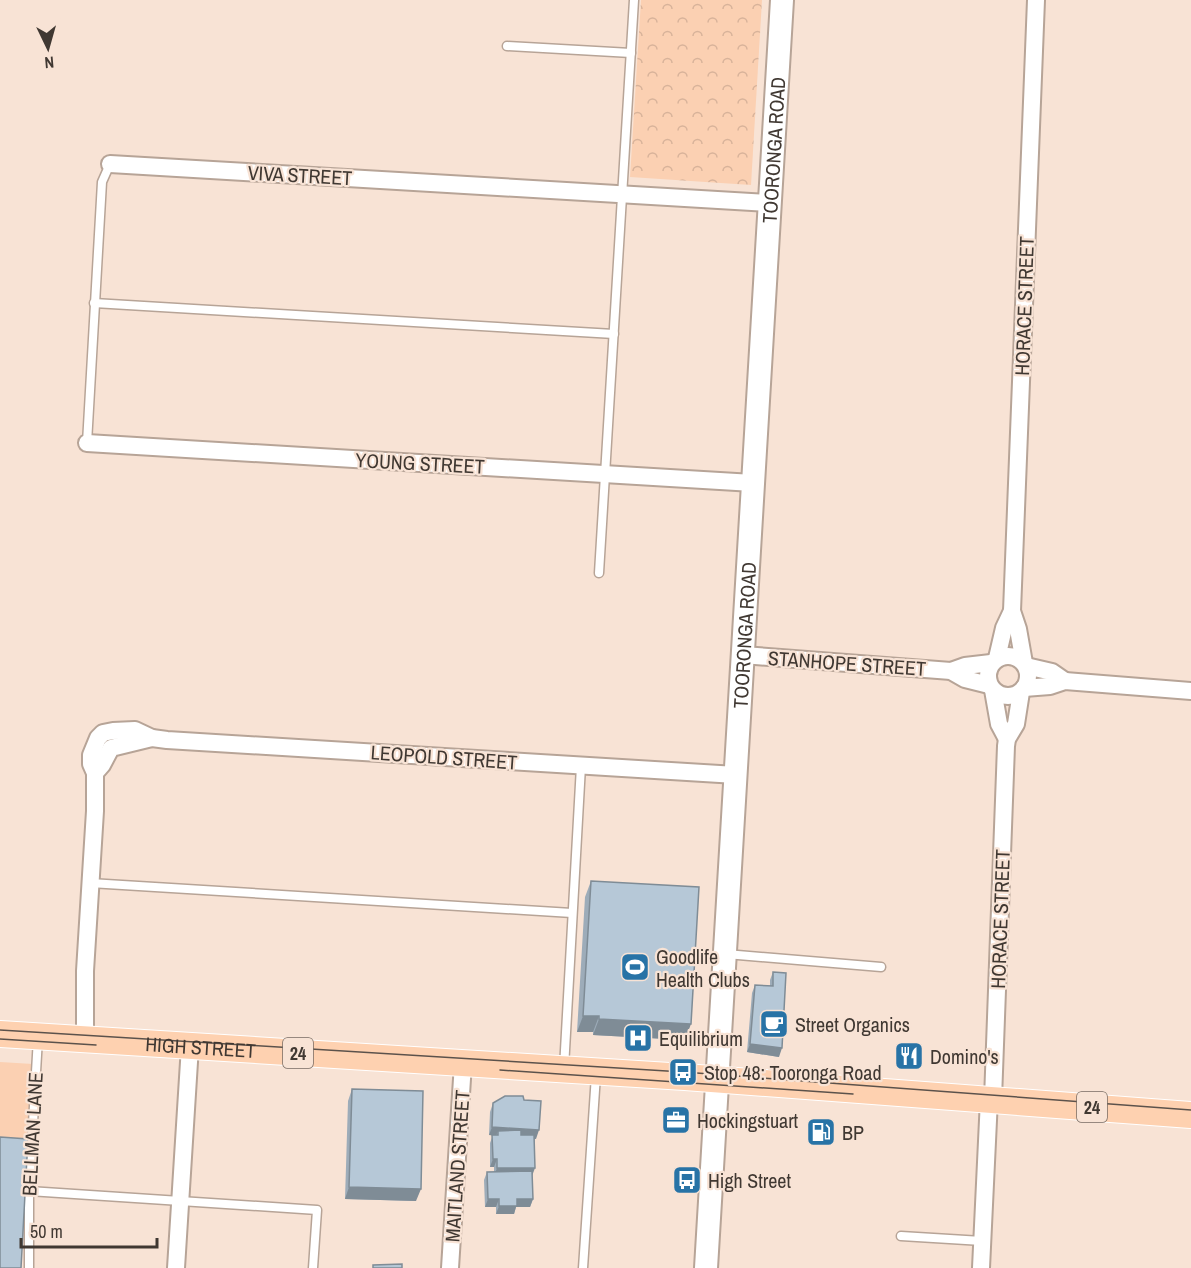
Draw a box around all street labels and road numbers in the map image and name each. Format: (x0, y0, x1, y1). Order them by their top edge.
street label: TOORONGA ROAD (755, 76, 791, 224)
street label: VIVA STREET (247, 159, 353, 191)
street label: HORACE STREET (1008, 236, 1040, 376)
street label: YOUNG STREET (355, 446, 485, 480)
street label: TOORONGA ROAD (726, 561, 762, 709)
street label: STANHOPE STREET (767, 644, 927, 682)
street label: LEOPOLD STREET (370, 738, 518, 776)
street label: HORACE STREET (984, 849, 1016, 989)
street label: HIGH STREET (145, 1030, 257, 1064)
road number: 24 (283, 1038, 313, 1068)
street label: BELLMAN LANE (15, 1071, 49, 1197)
street label: MAITLAND STREET (438, 1089, 476, 1243)
road number: 24 (1077, 1092, 1107, 1122)

